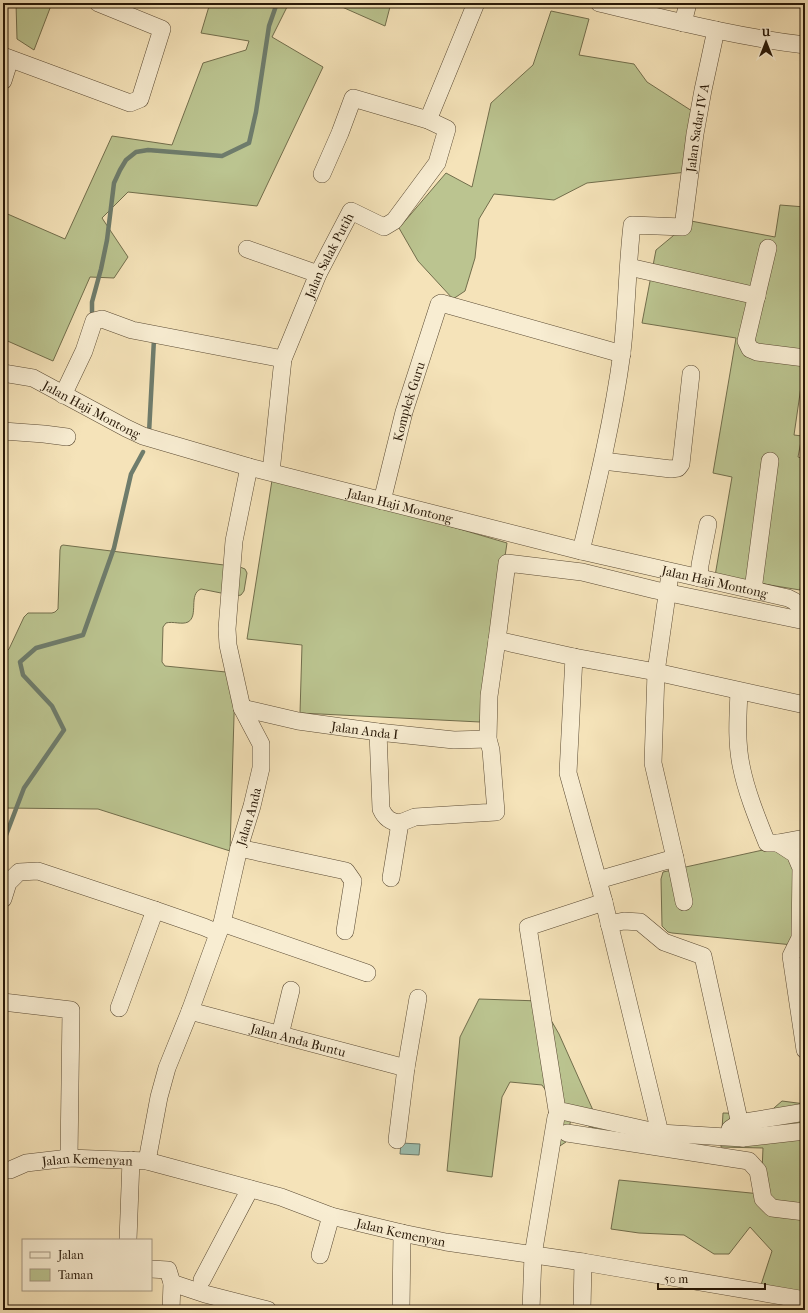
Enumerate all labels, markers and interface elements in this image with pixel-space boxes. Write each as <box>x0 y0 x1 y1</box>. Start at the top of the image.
north arrow <box>746 22 786 62</box>
text: U <box>761 26 771 39</box>
street label: Jalan Sadar IV A <box>683 82 712 174</box>
street label: Jalan Salak Putih <box>302 210 357 301</box>
street label: Komplek Guru <box>390 359 428 443</box>
street label: Jalan Haji Montong <box>39 377 144 442</box>
street label: Jalan Haji Montong <box>345 485 455 527</box>
street label: Jalan Haji Montong <box>659 562 770 601</box>
street label: Jalan Anda I <box>329 719 399 742</box>
street label: Jalan Anda <box>233 785 264 848</box>
street label: Jalan Anda Buntu <box>248 1020 348 1060</box>
street label: Jalan Kemenyan <box>40 1151 133 1169</box>
street label: Jalan Kemenyan <box>354 1215 447 1250</box>
legend <box>22 1239 152 1291</box>
text: Jalan <box>57 1248 84 1262</box>
scale bar <box>658 1265 765 1291</box>
text: Taman <box>58 1268 93 1282</box>
text: 50 m <box>664 1272 688 1286</box>

